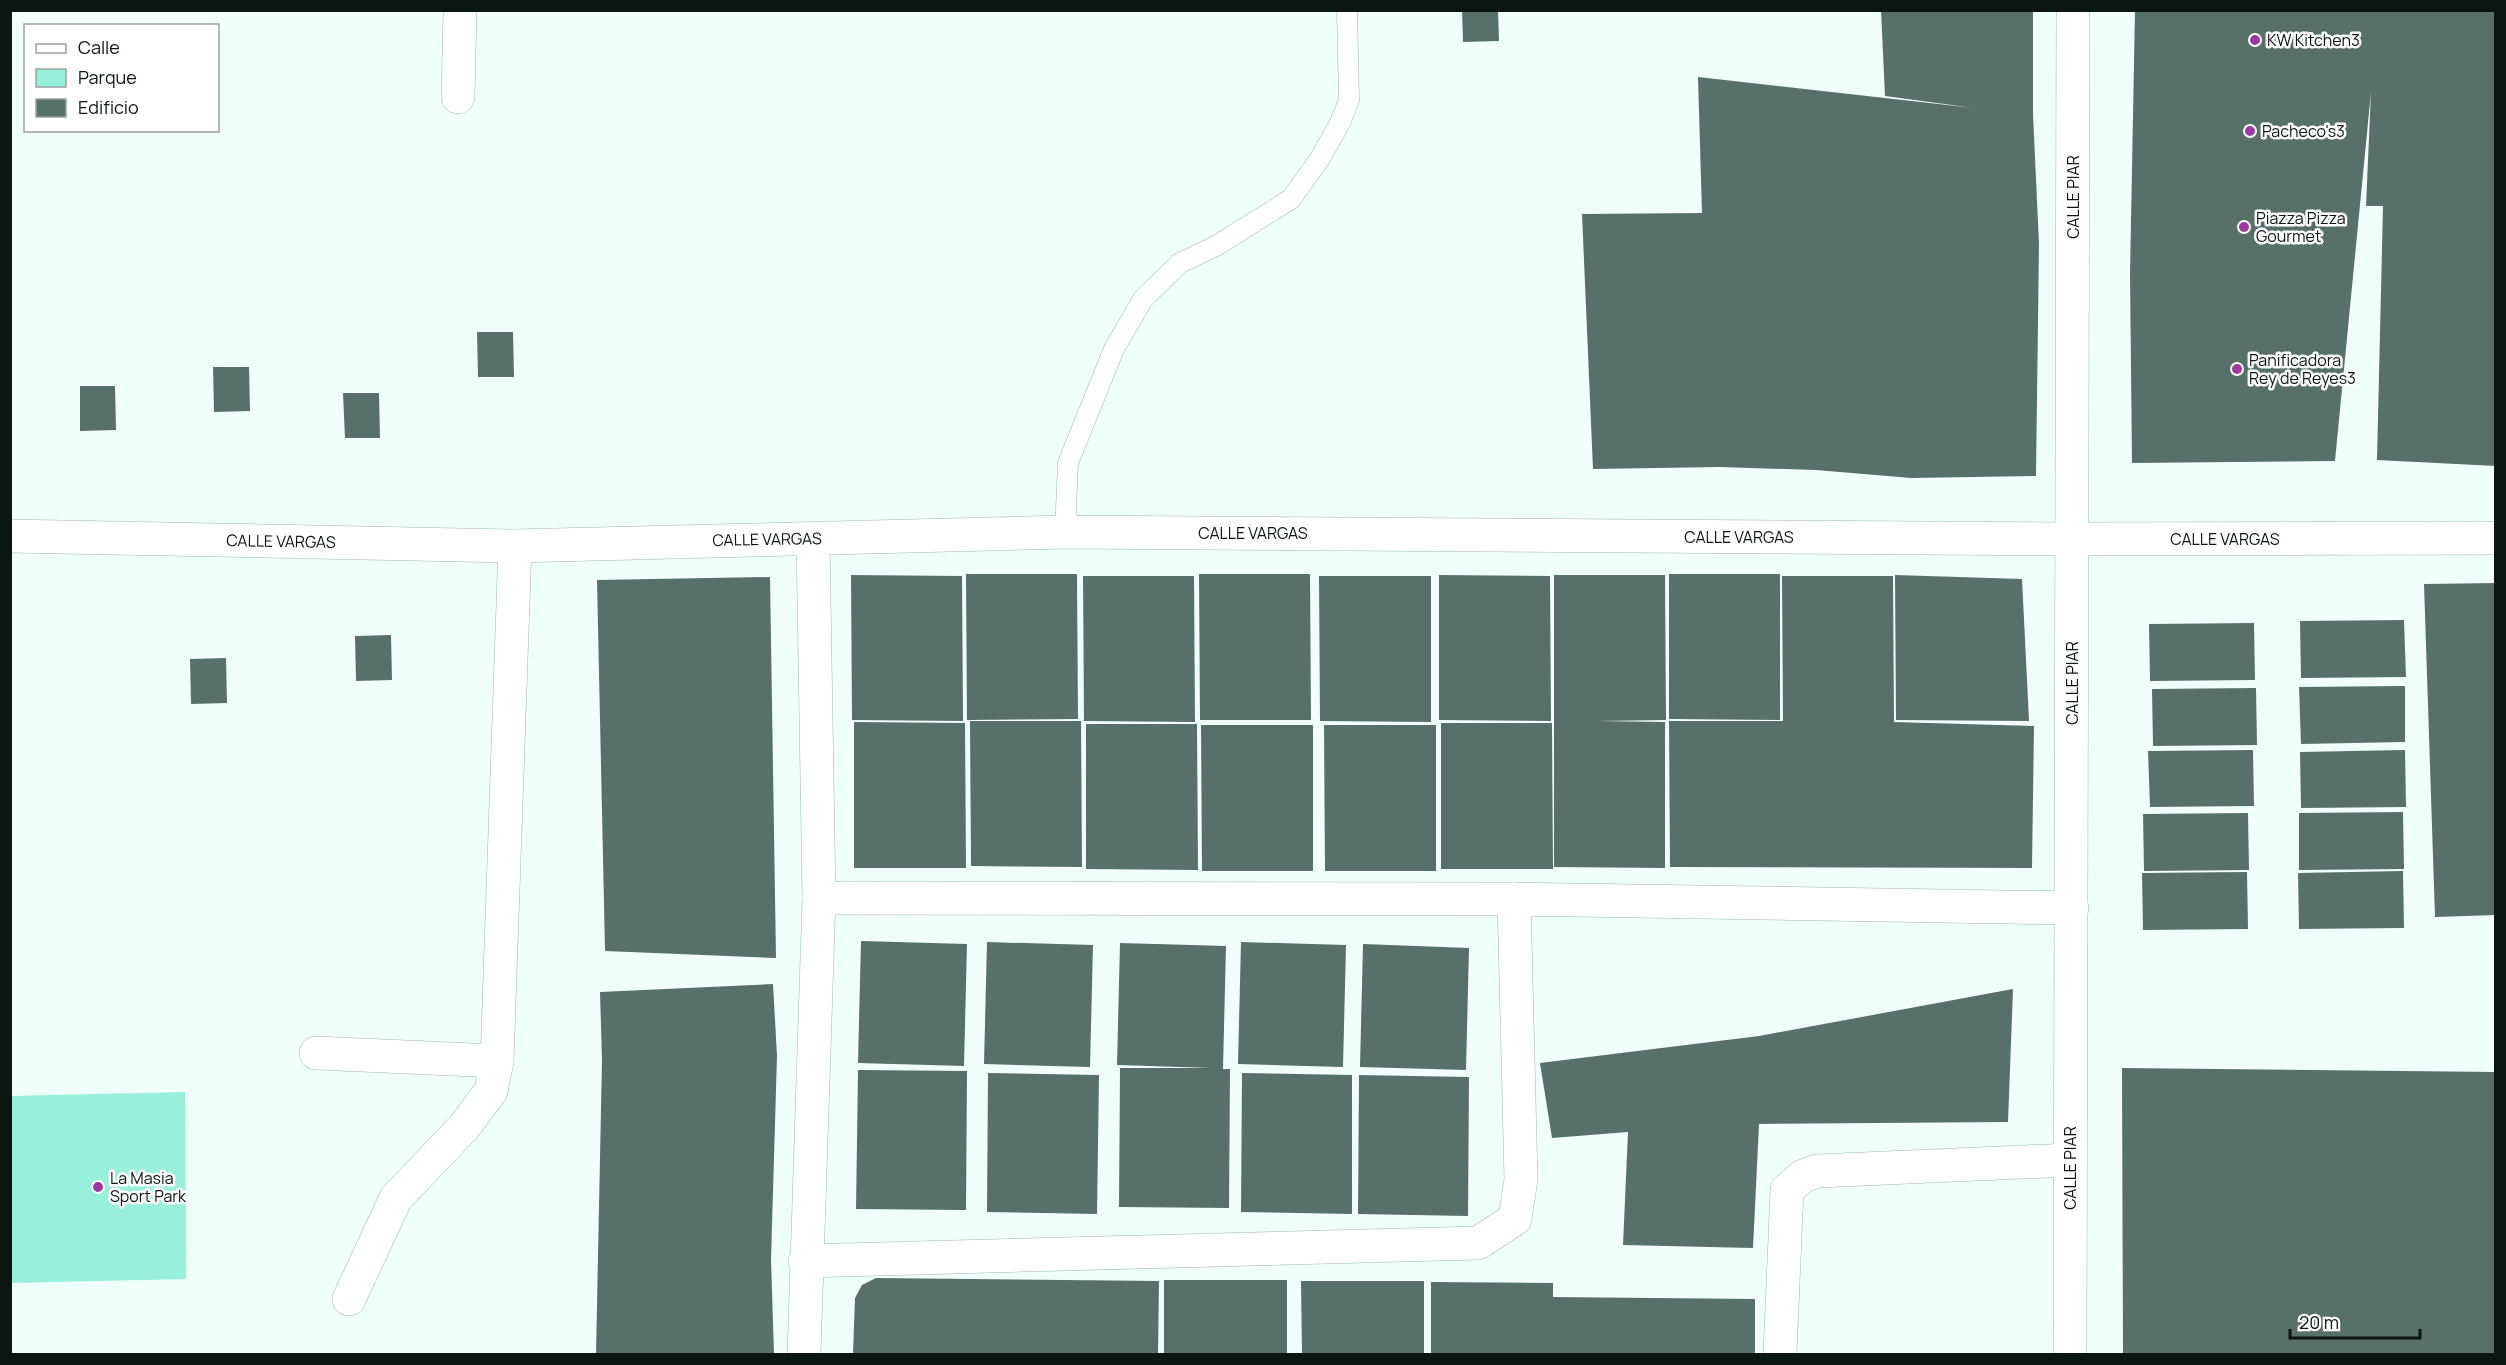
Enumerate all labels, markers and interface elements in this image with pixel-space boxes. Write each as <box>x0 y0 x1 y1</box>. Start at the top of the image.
legend <box>24 24 219 132</box>
place label: KW Kitchen3 <box>2267 29 2360 51</box>
marker: KW Kitchen3 <box>2248 33 2262 47</box>
text: Calle <box>78 35 120 59</box>
text: Parque <box>78 65 137 89</box>
text: Edificio <box>78 95 139 119</box>
place label: Pacheco's3 <box>2262 120 2345 142</box>
marker: Pacheco's3 <box>2243 124 2257 138</box>
street label: CALLE PIAR <box>2062 155 2084 239</box>
place label: Piazza Pizza Gourmet <box>2256 207 2346 247</box>
marker: Piazza Pizza Gourmet <box>2237 220 2251 234</box>
place label: Panificadora Rey de Reyes3 <box>2249 349 2356 389</box>
marker: Panificadora Rey de Reyes3 <box>2230 362 2244 376</box>
street label: CALLE VARGAS <box>1198 522 1308 544</box>
street label: CALLE VARGAS <box>1684 526 1794 548</box>
street label: CALLE VARGAS <box>712 527 822 551</box>
street label: CALLE VARGAS <box>2170 528 2280 550</box>
street label: CALLE VARGAS <box>226 529 336 553</box>
street label: CALLE PIAR <box>2061 641 2083 725</box>
street label: CALLE PIAR <box>2059 1126 2081 1210</box>
place label: La Masia Sport Park <box>110 1167 187 1207</box>
marker: La Masia Sport Park <box>91 1180 105 1194</box>
scale bar <box>2290 1302 2420 1340</box>
text: 20 m <box>2299 1310 2339 1334</box>

